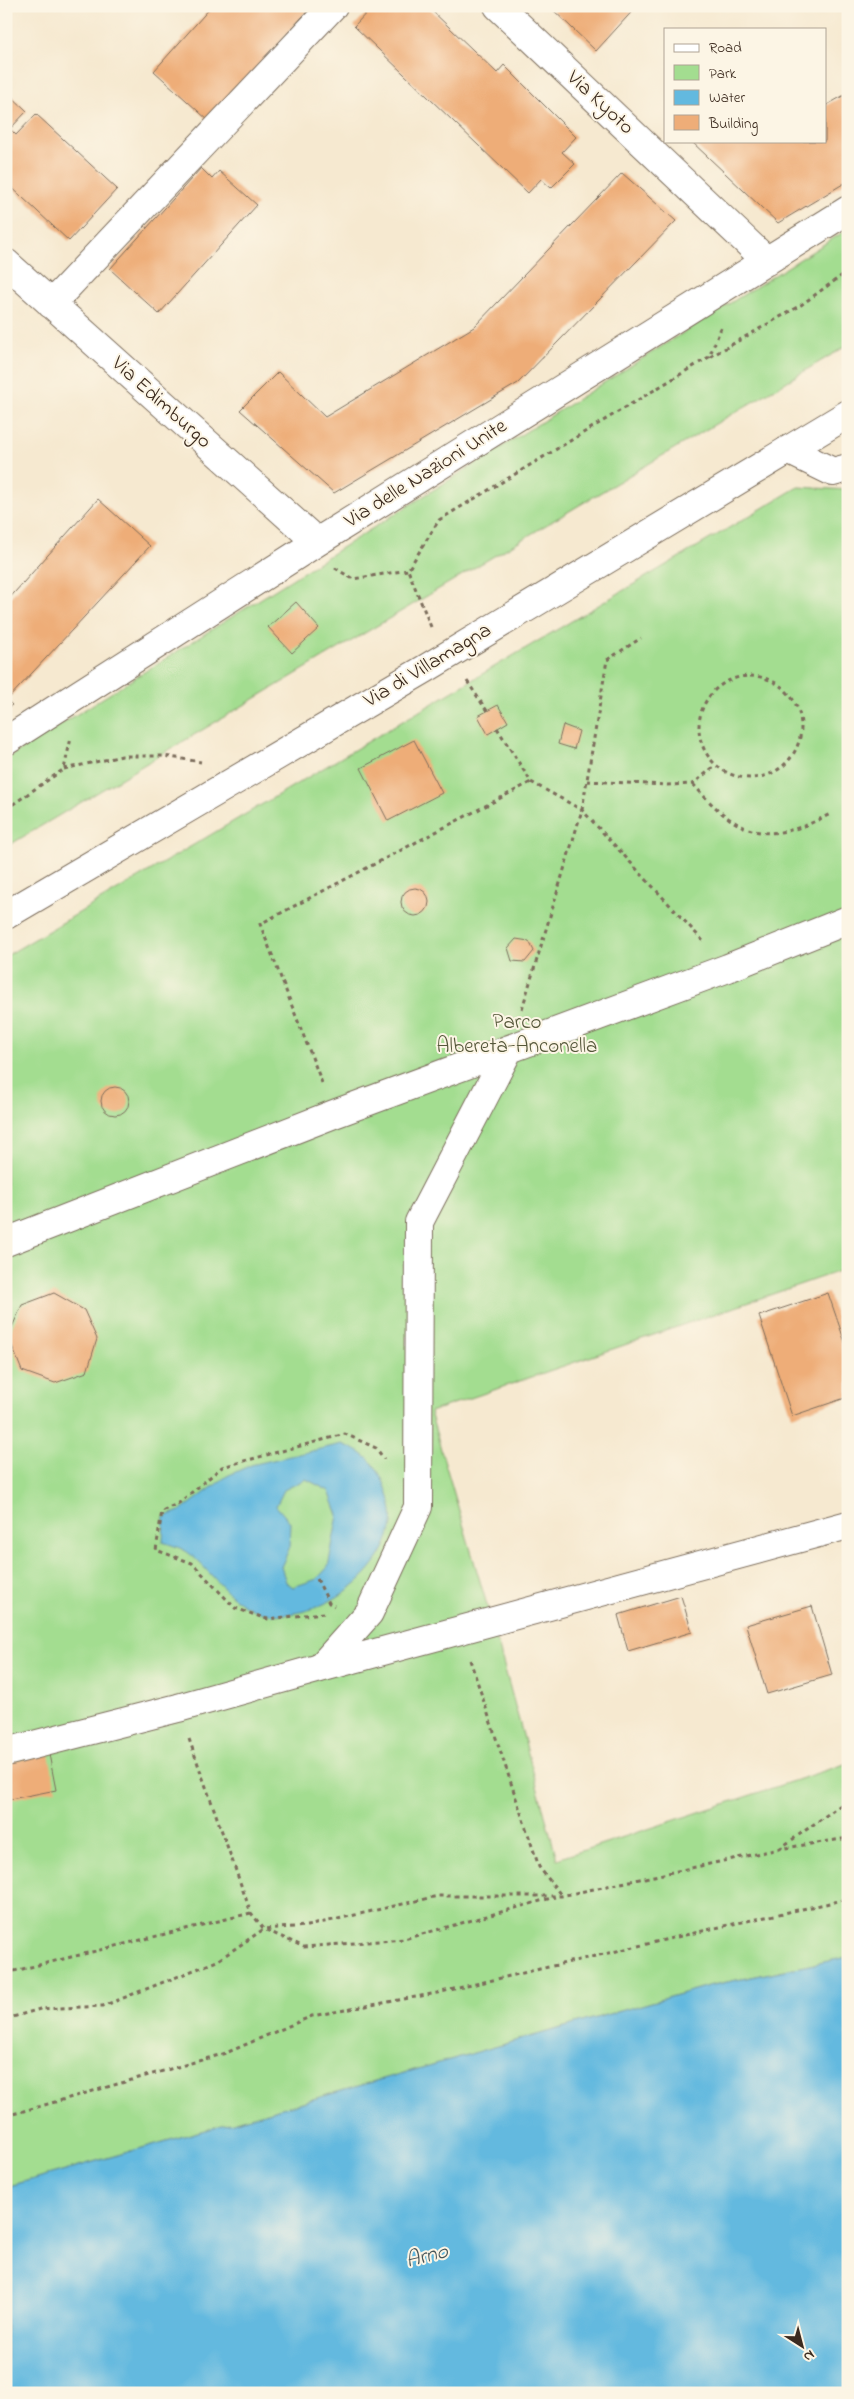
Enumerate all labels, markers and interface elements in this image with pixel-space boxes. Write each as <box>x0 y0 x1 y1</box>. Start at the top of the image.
legend <box>664 28 826 142</box>
text: Road <box>709 37 742 59</box>
street label: Via Kyoto <box>557 63 641 144</box>
text: Park <box>709 63 737 85</box>
text: Water <box>709 87 745 109</box>
text: Building <box>708 113 758 136</box>
street label: Via Edimburgo <box>102 349 218 458</box>
street label: Via delle Nazioni Unite <box>338 412 514 537</box>
street label: Via di Villamagna <box>358 616 498 718</box>
park label: Parco Albereta-Anconella <box>437 1008 597 1062</box>
water label: Arno <box>402 2236 453 2278</box>
north arrow <box>776 2322 826 2372</box>
text: N <box>799 2344 819 2367</box>

